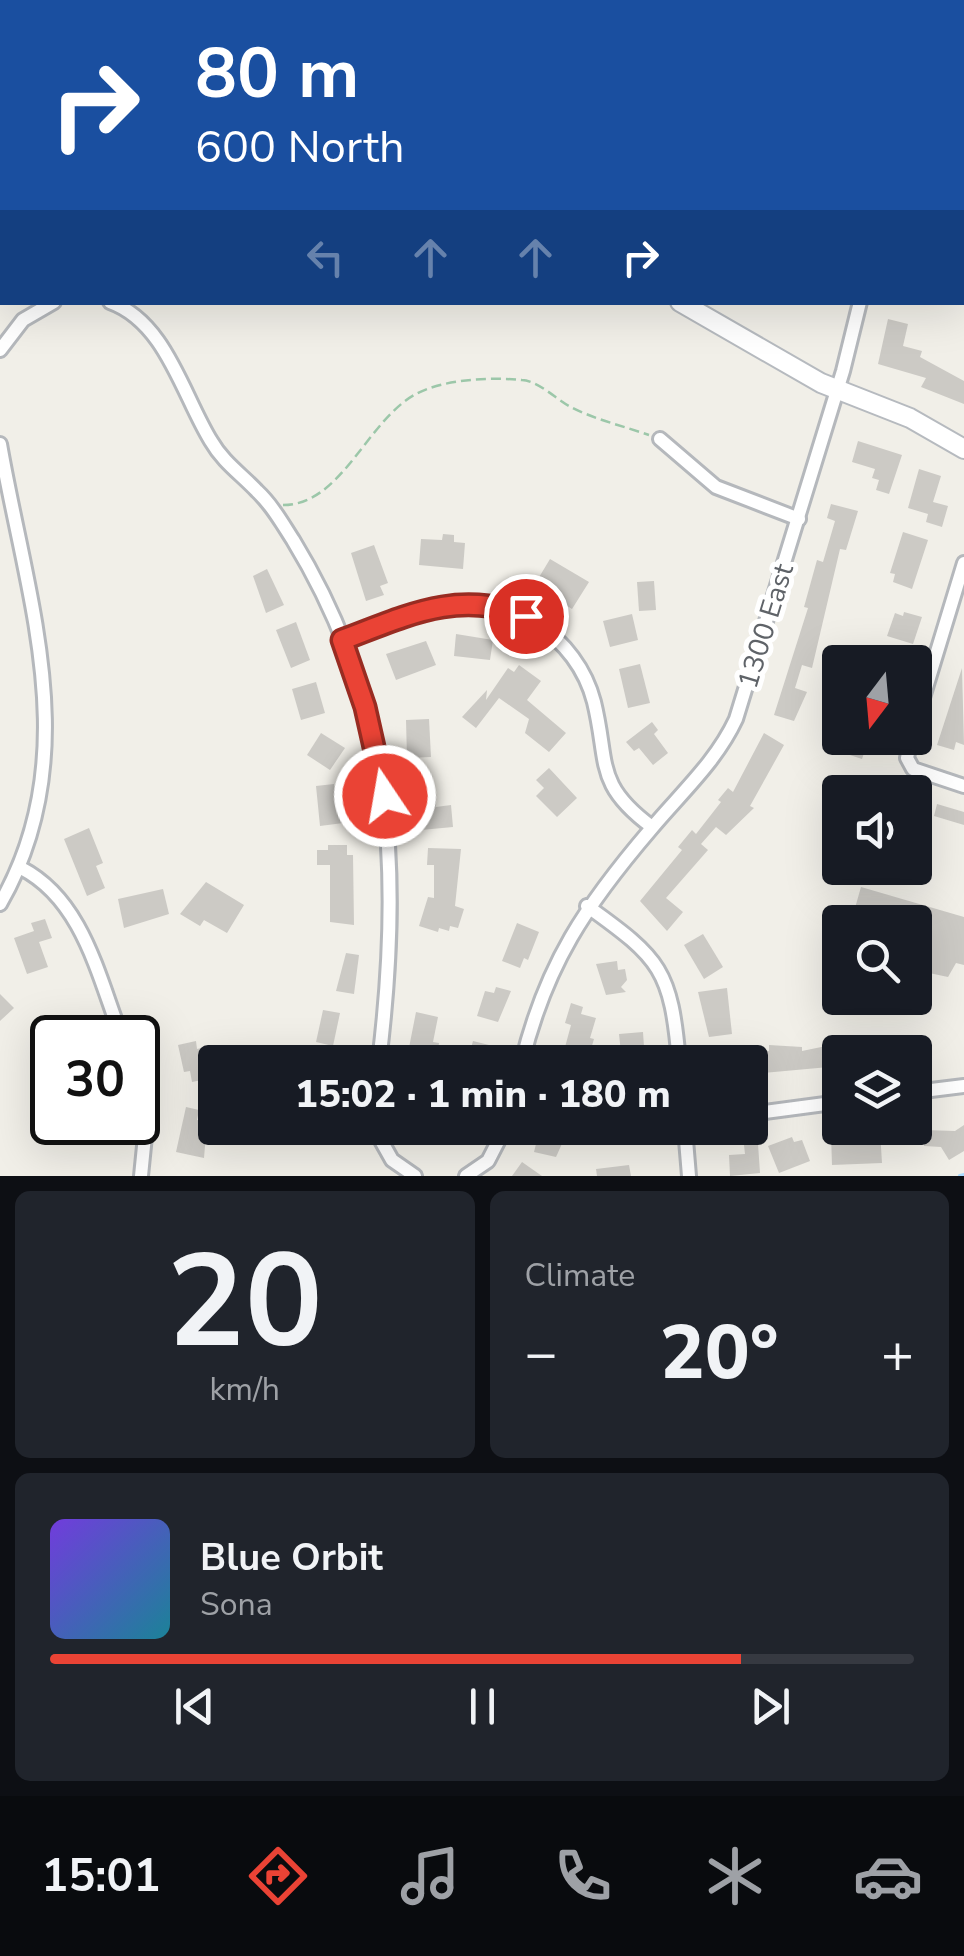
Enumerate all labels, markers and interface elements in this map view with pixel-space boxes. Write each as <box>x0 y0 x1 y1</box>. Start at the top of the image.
text: 80 m <box>195 26 359 122</box>
icon: right <box>30 40 160 170</box>
text: 600 North <box>195 117 405 178</box>
icon: left <box>298 230 353 285</box>
icon: ahead <box>403 230 458 285</box>
icon: ahead <box>508 230 563 285</box>
icon: right <box>613 230 668 285</box>
street label: 1300 East <box>729 559 803 693</box>
pin <box>484 574 569 659</box>
icon: arrive <box>499 589 554 644</box>
north arrow <box>822 645 932 755</box>
map controls <box>822 645 932 1145</box>
position arrow <box>333 744 437 848</box>
button: sound <box>822 775 932 885</box>
button: search <box>822 905 932 1015</box>
speed limit sign: 30 <box>30 1015 160 1145</box>
button: layers <box>822 1035 932 1145</box>
text: 15:02 · 1 min · 180 m <box>295 1069 671 1120</box>
text: 20 <box>167 1214 323 1391</box>
text: Climate <box>525 1254 635 1297</box>
text: 20° <box>660 1302 779 1404</box>
text: − <box>525 1316 558 1391</box>
text: + <box>881 1316 914 1391</box>
text: km/h <box>209 1368 280 1411</box>
text: Blue Orbit <box>200 1532 383 1583</box>
text: Sona <box>200 1583 273 1626</box>
icon: previous <box>167 1679 222 1734</box>
icon: pause <box>455 1679 510 1734</box>
icon: next <box>743 1679 798 1734</box>
icon: directions <box>243 1841 313 1911</box>
icon: music <box>395 1841 465 1911</box>
icon: phone <box>548 1841 618 1911</box>
icon: climate <box>700 1841 770 1911</box>
icon: car <box>853 1841 923 1911</box>
text: 15:01 <box>41 1846 160 1907</box>

